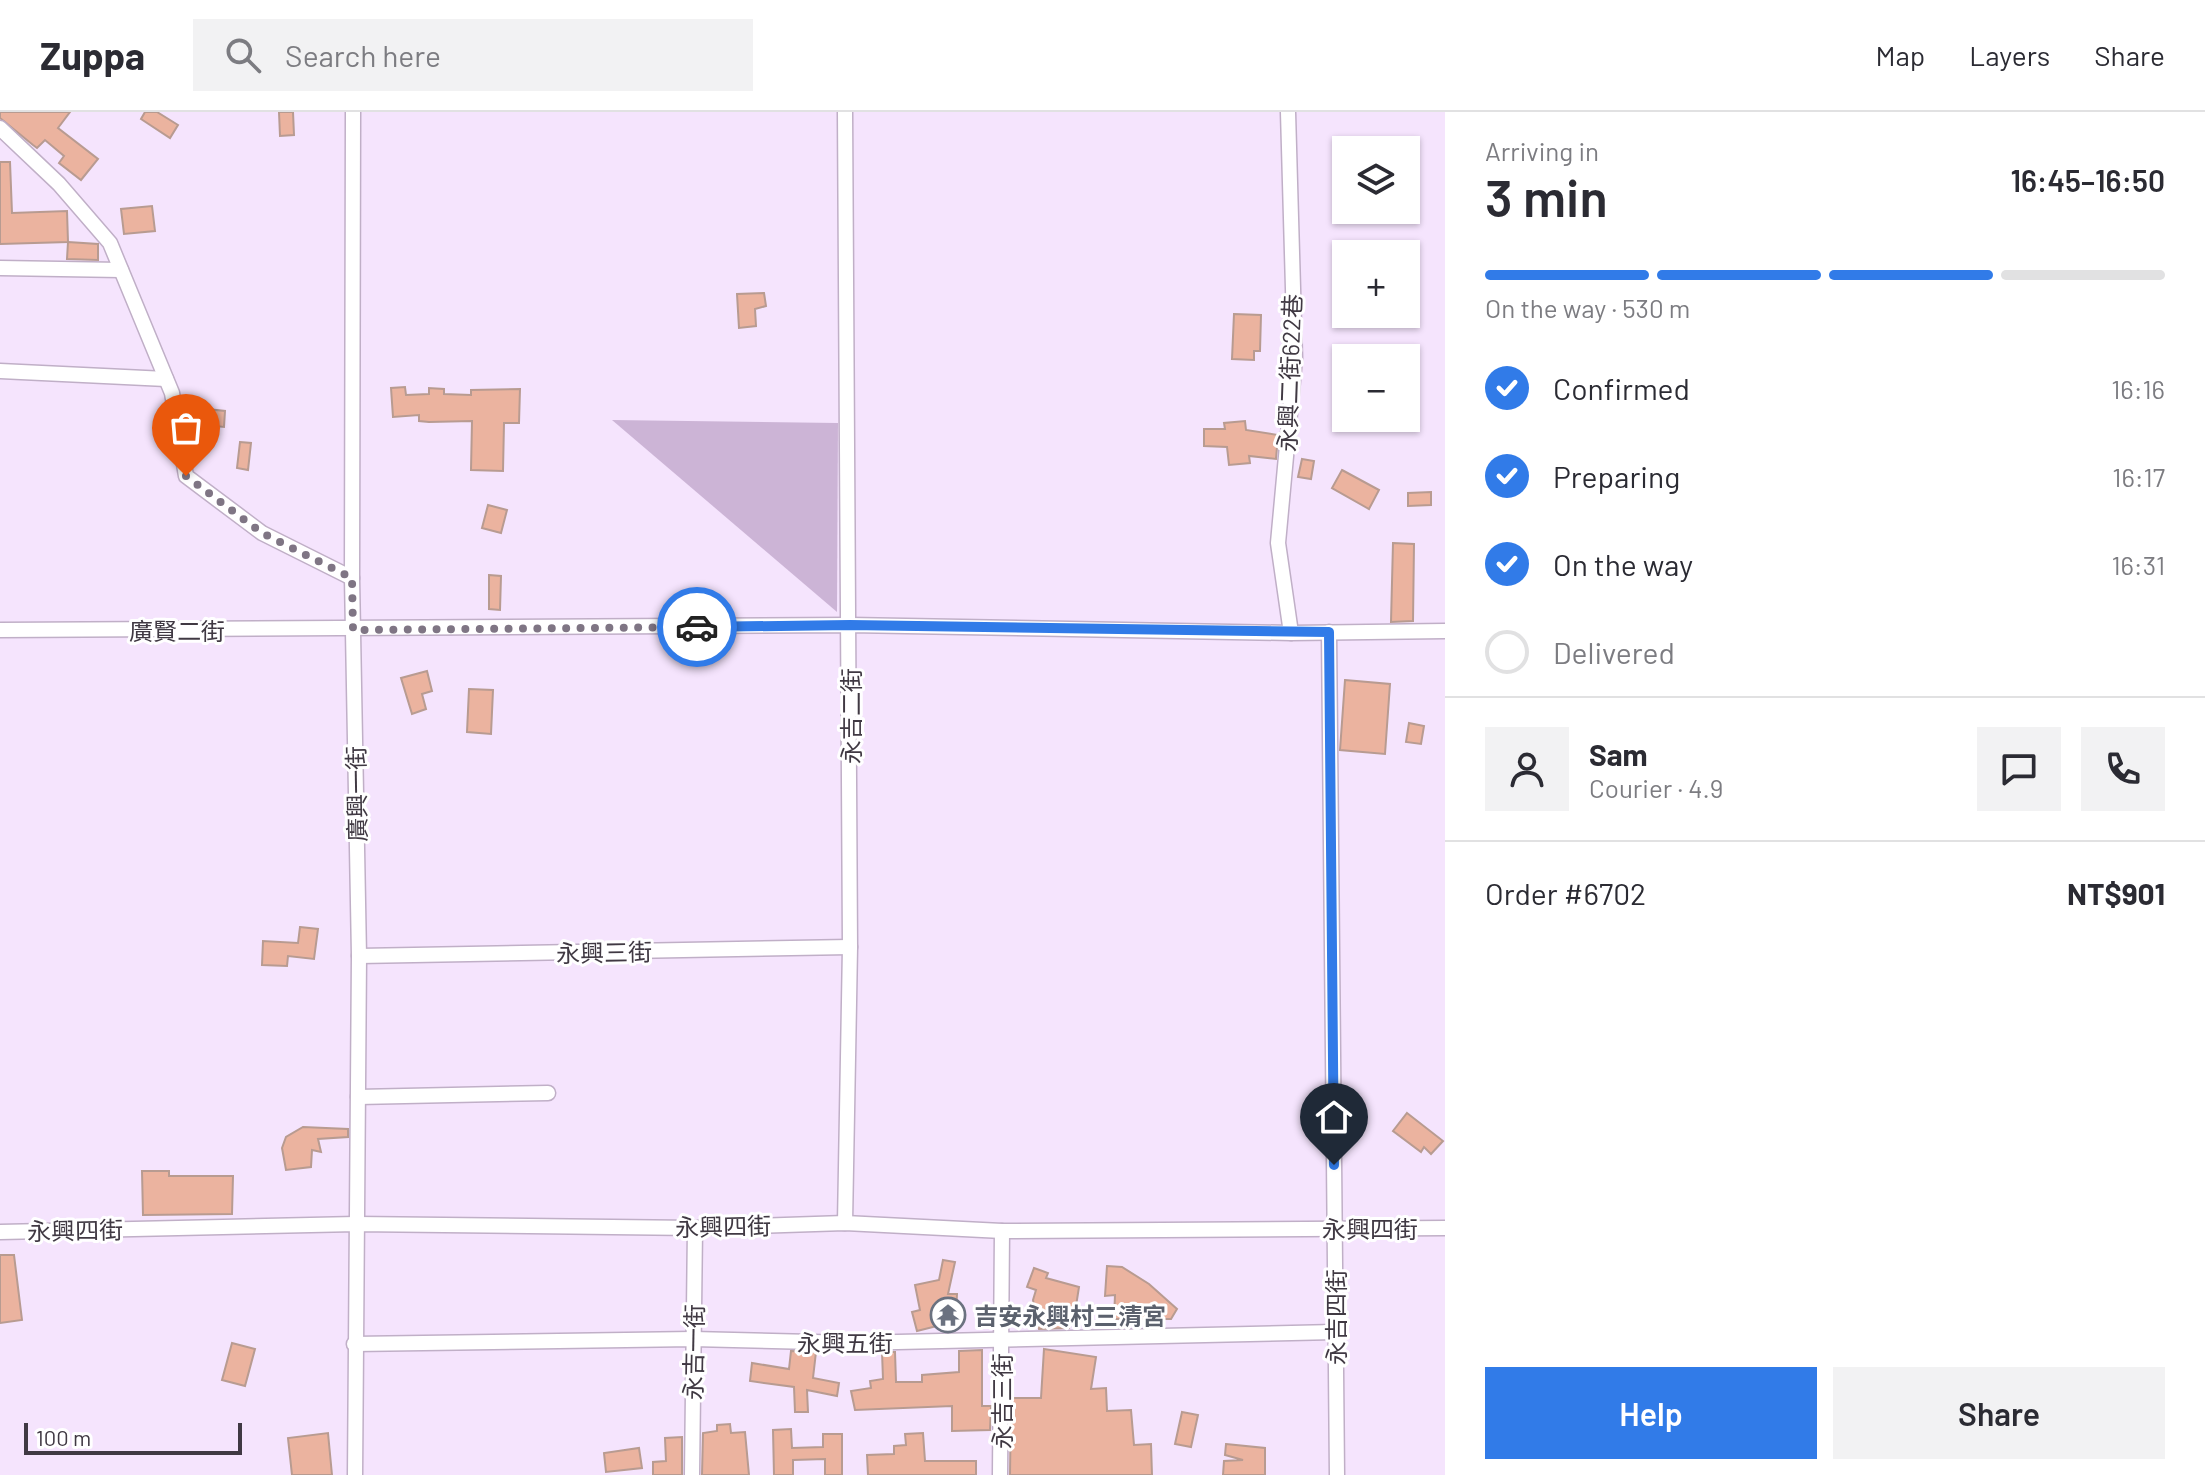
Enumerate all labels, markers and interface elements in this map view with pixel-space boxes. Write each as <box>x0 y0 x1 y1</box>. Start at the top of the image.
search box <box>193 19 753 91</box>
text: Zuppa <box>40 32 145 78</box>
icon: search <box>221 33 265 77</box>
text: Search here <box>285 37 441 73</box>
text: Map <box>1875 38 1925 72</box>
text: Layers <box>1969 38 2050 72</box>
text: Share <box>2094 38 2165 72</box>
text: Arriving in <box>1485 135 1599 166</box>
map controls <box>1332 136 1420 432</box>
button: layers <box>1332 136 1420 224</box>
text: 16:45–16:50 <box>2010 162 2165 198</box>
text: 3 min <box>1485 165 1608 227</box>
button: + <box>1332 240 1420 328</box>
text: On the way · 530 m <box>1485 292 1690 323</box>
street label: 永興二街622巷 <box>1272 293 1306 453</box>
button: − <box>1332 344 1420 432</box>
icon: check <box>1485 366 1529 410</box>
text: Confirmed <box>1553 370 1690 406</box>
text: 16:16 <box>2111 373 2165 404</box>
pin <box>152 394 220 476</box>
icon: bag <box>164 406 208 450</box>
icon: check <box>1485 454 1529 498</box>
text: Preparing <box>1553 458 1680 494</box>
text: 16:17 <box>2112 461 2165 492</box>
icon: check <box>1485 542 1529 586</box>
text: On the way <box>1553 546 1693 582</box>
text: 16:31 <box>2111 549 2165 580</box>
courier <box>657 587 737 667</box>
icon: car <box>675 605 719 649</box>
street label: 廣賢二街 <box>129 616 225 645</box>
text: Delivered <box>1553 634 1675 670</box>
street label: 永吉二街 <box>836 668 865 764</box>
button: person <box>1485 727 1569 811</box>
button: chat <box>1977 727 2061 811</box>
button: phone <box>2081 727 2165 811</box>
text: Sam <box>1589 736 1648 772</box>
street label: 廣興一街 <box>341 746 371 842</box>
text: Courier · 4.9 <box>1589 772 1723 803</box>
text: Order #6702 <box>1485 875 1646 911</box>
text: NT$901 <box>2067 875 2165 911</box>
street label: 永興三街 <box>556 937 652 967</box>
pin <box>1300 1083 1368 1165</box>
icon: home <box>1312 1095 1356 1139</box>
street label: 永興四街 <box>675 1211 771 1241</box>
street label: 永興四街 <box>1322 1214 1418 1243</box>
street label: 永興四街 <box>27 1215 123 1245</box>
street label: 永吉四街 <box>1321 1269 1350 1365</box>
temple icon: 吉安永興村三清宮 <box>929 1296 967 1334</box>
place label: 吉安永興村三清宮 <box>974 1301 1166 1330</box>
street label: 永吉一街 <box>678 1304 708 1400</box>
street label: 永興五街 <box>797 1328 893 1357</box>
street label: 永吉三街 <box>987 1353 1016 1449</box>
button: Help <box>1485 1367 1817 1459</box>
button: Share <box>1833 1367 2165 1459</box>
scale bar <box>24 1419 242 1455</box>
text: 100 m <box>36 1424 91 1450</box>

